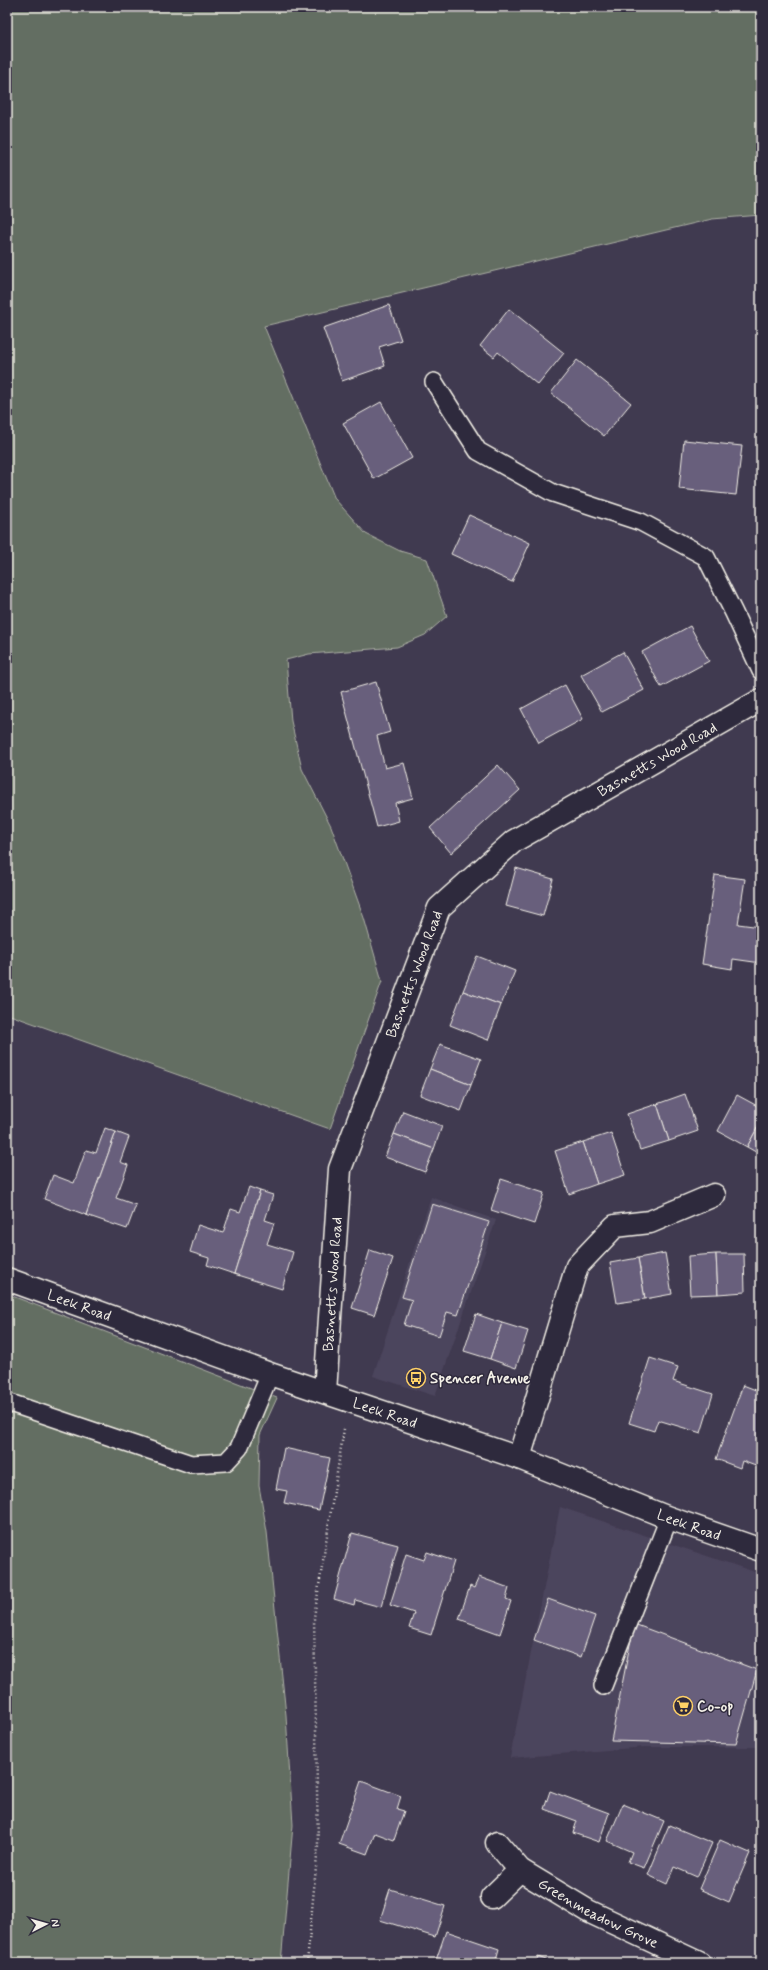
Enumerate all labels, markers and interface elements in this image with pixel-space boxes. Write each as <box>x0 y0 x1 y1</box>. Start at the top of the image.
street label: Basnetts Wood Road <box>594 718 721 802</box>
street label: Basnetts Wood Road <box>382 908 448 1041</box>
street label: Basnetts Wood Road <box>319 1216 348 1352</box>
street label: Leek Road <box>44 1285 114 1327</box>
bus stop icon: Spencer Avenue <box>405 1367 427 1389</box>
place label: Spencer Avenue <box>430 1369 530 1389</box>
street label: Leek Road <box>350 1394 420 1434</box>
street label: Leek Road <box>653 1505 723 1546</box>
supermarket icon: Co-op <box>672 1695 694 1717</box>
place label: Co-op <box>697 1697 733 1717</box>
street label: Greenmeadow Grove <box>534 1874 661 1954</box>
north arrow <box>26 1904 66 1944</box>
text: N <box>48 1919 62 1927</box>

